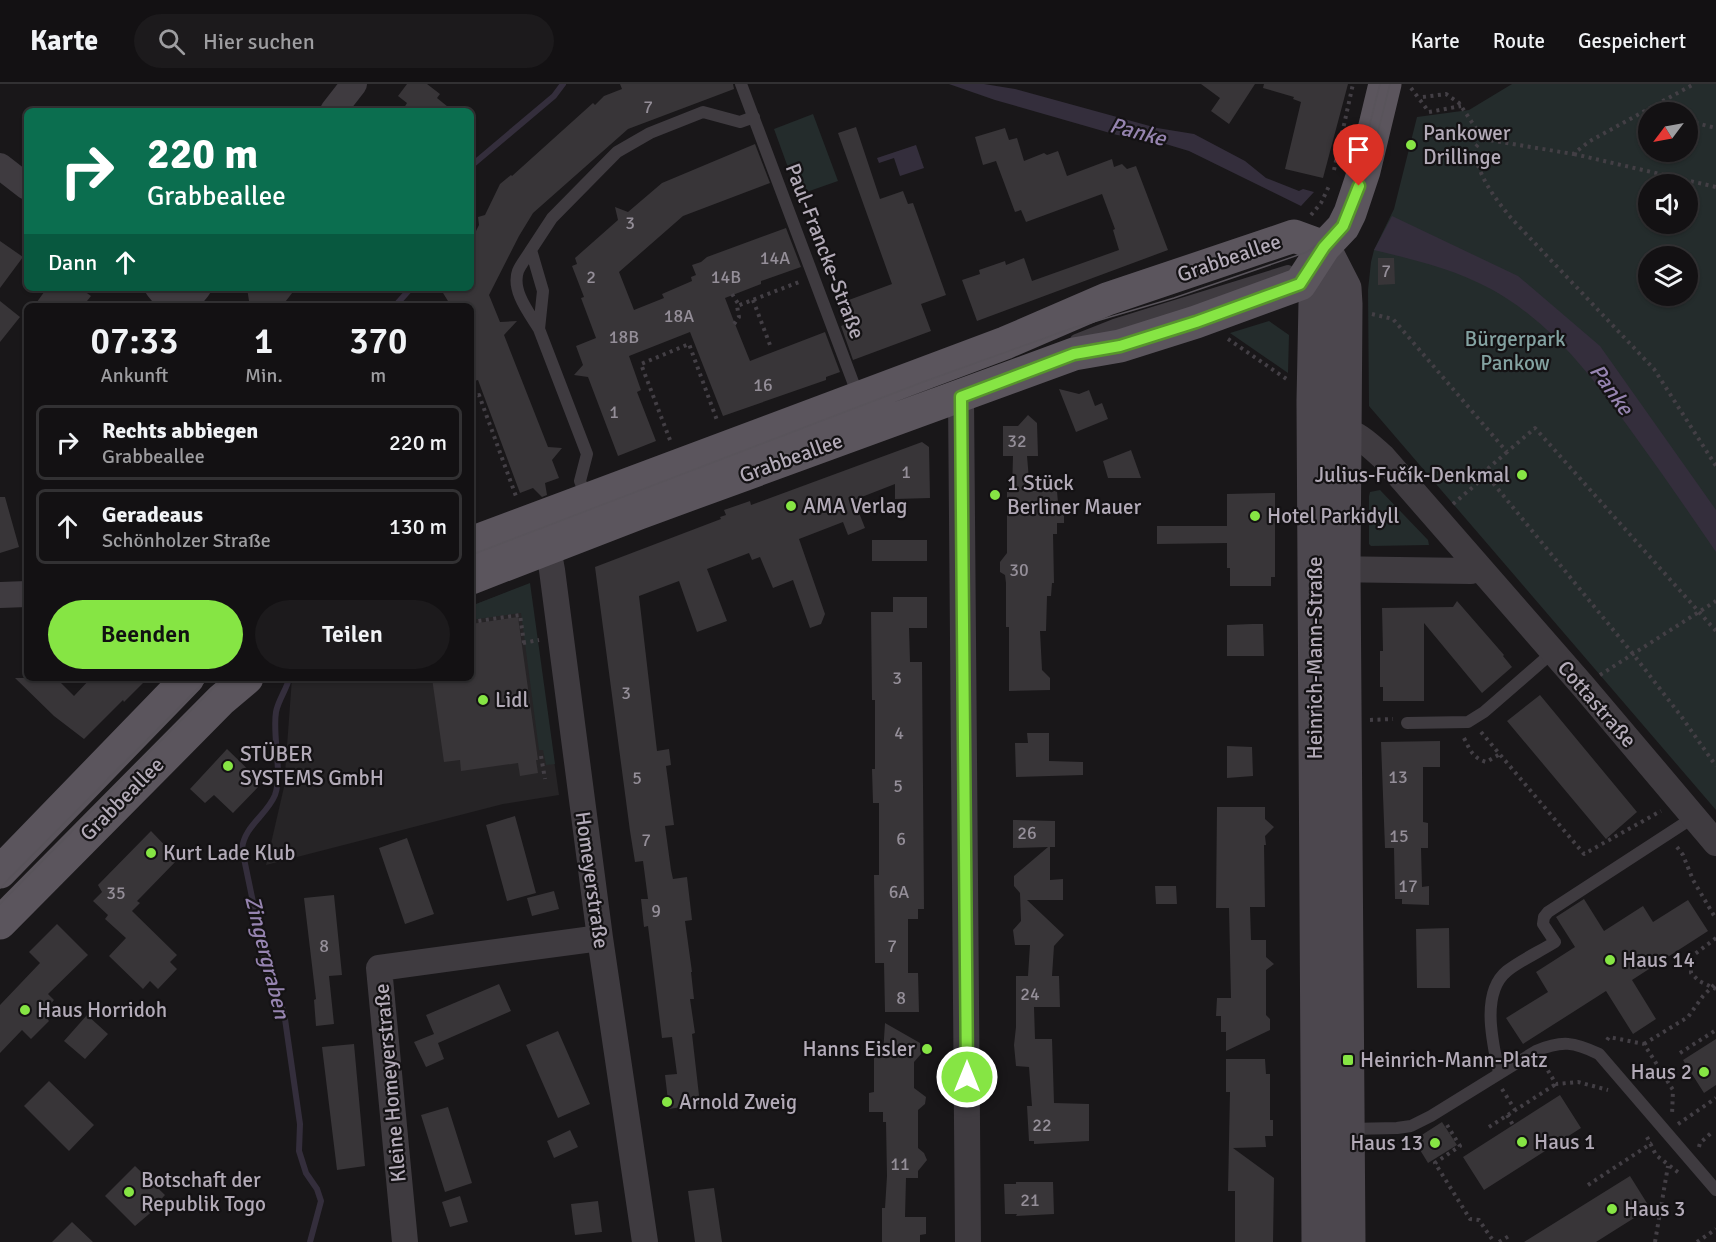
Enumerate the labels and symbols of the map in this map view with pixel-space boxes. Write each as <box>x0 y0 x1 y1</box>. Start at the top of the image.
house number: 7 <box>643 96 653 118</box>
north arrow <box>1638 102 1698 162</box>
water label: Panke <box>1107 111 1170 152</box>
place label: Pankower Drillinge <box>1423 120 1511 170</box>
pin <box>1333 124 1384 186</box>
marker: Pankower Drillinge <box>1404 138 1418 152</box>
street label: Paul-Francke-Straße <box>780 160 870 342</box>
house number: 3 <box>625 212 635 234</box>
street label: Grabbeallee <box>1174 228 1284 288</box>
house number: 14A <box>760 247 790 269</box>
house number: 7 <box>1381 260 1391 282</box>
house number: 2 <box>586 266 596 288</box>
house number: 14B <box>711 266 741 288</box>
house number: 18A <box>664 305 694 327</box>
house number: 18B <box>609 326 639 348</box>
park label: Bürgerpark Pankow <box>1464 326 1566 376</box>
water label: Panke <box>1584 358 1640 421</box>
house number: 16 <box>753 374 773 396</box>
house number: 1 <box>609 401 619 423</box>
street label: Grabbeallee <box>736 427 846 489</box>
house number: 32 <box>1007 430 1027 452</box>
house number: 1 <box>901 461 911 483</box>
place label: Julius-Fučík-Denkmal <box>1315 462 1510 488</box>
marker: Julius-Fučík-Denkmal <box>1515 468 1529 482</box>
place label: 1 Stück Berliner Mauer <box>1007 470 1142 520</box>
marker: 1 Stück Berliner Mauer <box>988 488 1002 502</box>
place label: AMA Verlag <box>803 493 907 519</box>
marker: AMA Verlag <box>784 499 798 513</box>
place label: Hotel Parkidyll <box>1267 503 1399 529</box>
marker: Hotel Parkidyll <box>1248 509 1262 523</box>
street label: Heinrich-Mann-Straße <box>1302 556 1328 760</box>
house number: 30 <box>1009 559 1029 581</box>
street label: Cottastraße <box>1552 655 1642 753</box>
house number: 3 <box>892 667 902 689</box>
house number: 3 <box>621 682 631 704</box>
place label: Lidl <box>495 687 529 713</box>
marker: Lidl <box>476 693 490 707</box>
house number: 4 <box>894 722 904 744</box>
place label: STÜBER SYSTEMS GmbH <box>240 741 384 791</box>
street label: Grabbeallee <box>75 752 169 846</box>
marker: STÜBER SYSTEMS GmbH <box>221 759 235 773</box>
house number: 13 <box>1388 766 1408 788</box>
house number: 5 <box>632 767 642 789</box>
house number: 5 <box>893 775 903 797</box>
street label: Homeyerstraße <box>570 810 614 950</box>
house number: 26 <box>1017 822 1037 844</box>
house number: 15 <box>1389 825 1409 847</box>
house number: 6 <box>896 828 906 850</box>
house number: 7 <box>641 829 651 851</box>
place label: Kurt Lade Klub <box>163 840 295 866</box>
marker: Kurt Lade Klub <box>144 846 158 860</box>
house number: 17 <box>1398 875 1418 897</box>
house number: 6A <box>889 881 909 903</box>
house number: 35 <box>106 882 126 904</box>
water label: Zingergraben <box>239 893 296 1023</box>
house number: 9 <box>651 900 661 922</box>
house number: 8 <box>319 935 329 957</box>
house number: 7 <box>887 935 897 957</box>
place label: Haus 14 <box>1622 947 1695 973</box>
marker: Haus 14 <box>1603 953 1617 967</box>
street label: Kleine Homeyerstraße <box>368 982 412 1184</box>
house number: 24 <box>1020 983 1040 1005</box>
house number: 8 <box>896 987 906 1009</box>
place label: Haus Horridoh <box>37 997 167 1023</box>
marker: Haus Horridoh <box>18 1003 32 1017</box>
place label: Hanns Eisler <box>803 1036 915 1062</box>
marker: Hanns Eisler <box>920 1042 934 1056</box>
position arrow <box>935 1045 999 1109</box>
place label: Heinrich-Mann-Platz <box>1360 1047 1548 1073</box>
marker: Heinrich-Mann-Platz <box>1341 1053 1355 1067</box>
place label: Haus 2 <box>1631 1059 1692 1085</box>
marker: Haus 2 <box>1697 1065 1711 1079</box>
place label: Arnold Zweig <box>679 1089 797 1115</box>
marker: Arnold Zweig <box>660 1095 674 1109</box>
house number: 22 <box>1032 1114 1052 1136</box>
place label: Haus 1 <box>1534 1129 1595 1155</box>
place label: Haus 13 <box>1350 1130 1423 1156</box>
marker: Haus 1 <box>1515 1135 1529 1149</box>
marker: Haus 13 <box>1428 1136 1442 1150</box>
house number: 11 <box>890 1153 910 1175</box>
place label: Botschaft der Republik Togo <box>141 1167 266 1217</box>
marker: Botschaft der Republik Togo <box>122 1185 136 1199</box>
house number: 21 <box>1020 1189 1040 1211</box>
place label: Haus 3 <box>1624 1196 1685 1222</box>
marker: Haus 3 <box>1605 1202 1619 1216</box>

